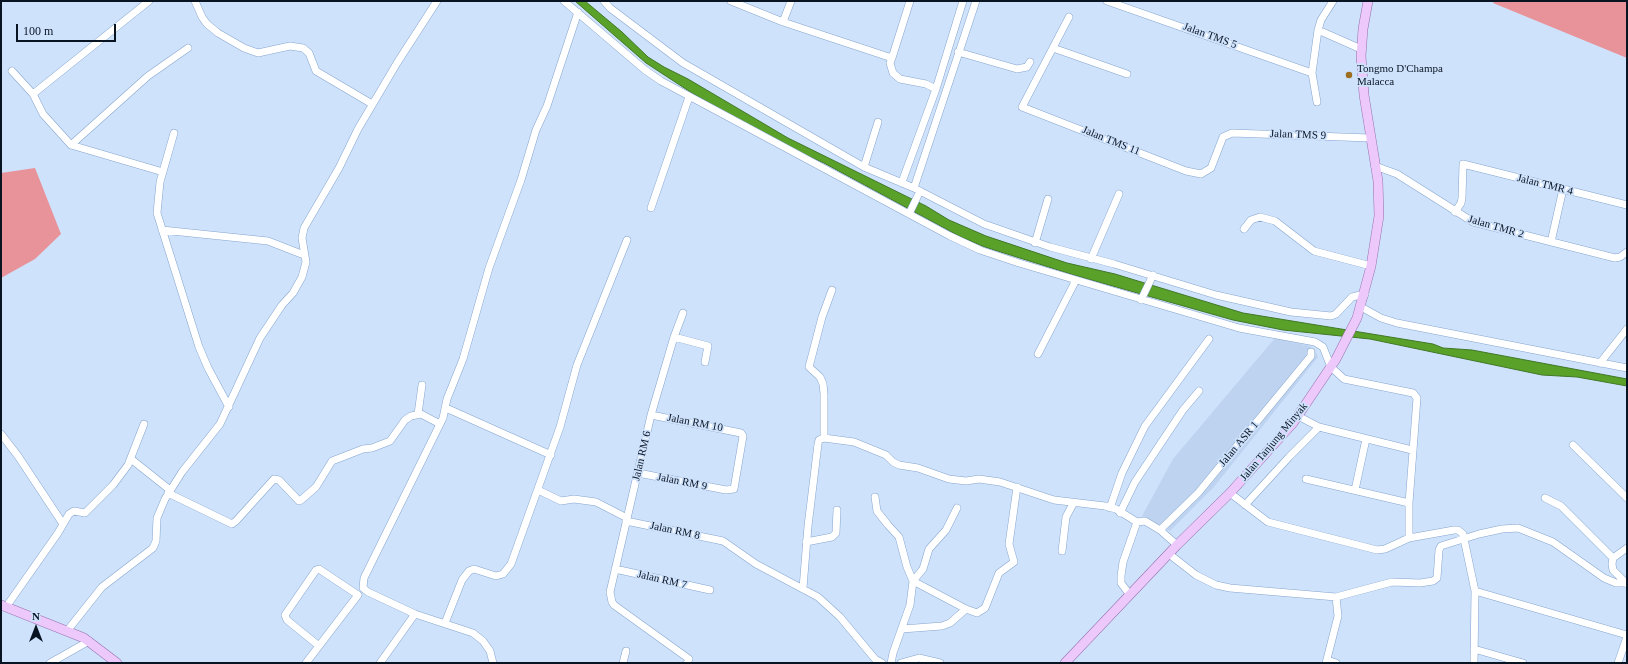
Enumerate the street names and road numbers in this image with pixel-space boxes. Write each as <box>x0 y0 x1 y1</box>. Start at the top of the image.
street label: Jalan TMS 5 <box>1181 20 1239 52</box>
street label: Jalan TMS 11 <box>1080 123 1142 159</box>
street label: Jalan TMS 9 <box>1270 127 1326 143</box>
street label: Jalan TMR 4 <box>1516 172 1574 198</box>
street label: Jalan TMR 2 <box>1467 213 1525 241</box>
street label: Jalan Tanjung Minyak <box>1237 400 1311 484</box>
street label: Jalan RM 10 <box>666 411 724 435</box>
street label: Jalan ASR 1 <box>1216 419 1262 469</box>
street label: Jalan RM 6 <box>630 430 654 482</box>
street label: Jalan RM 9 <box>656 471 708 493</box>
street label: Jalan RM 8 <box>649 519 701 543</box>
street label: Jalan RM 7 <box>636 568 688 592</box>

